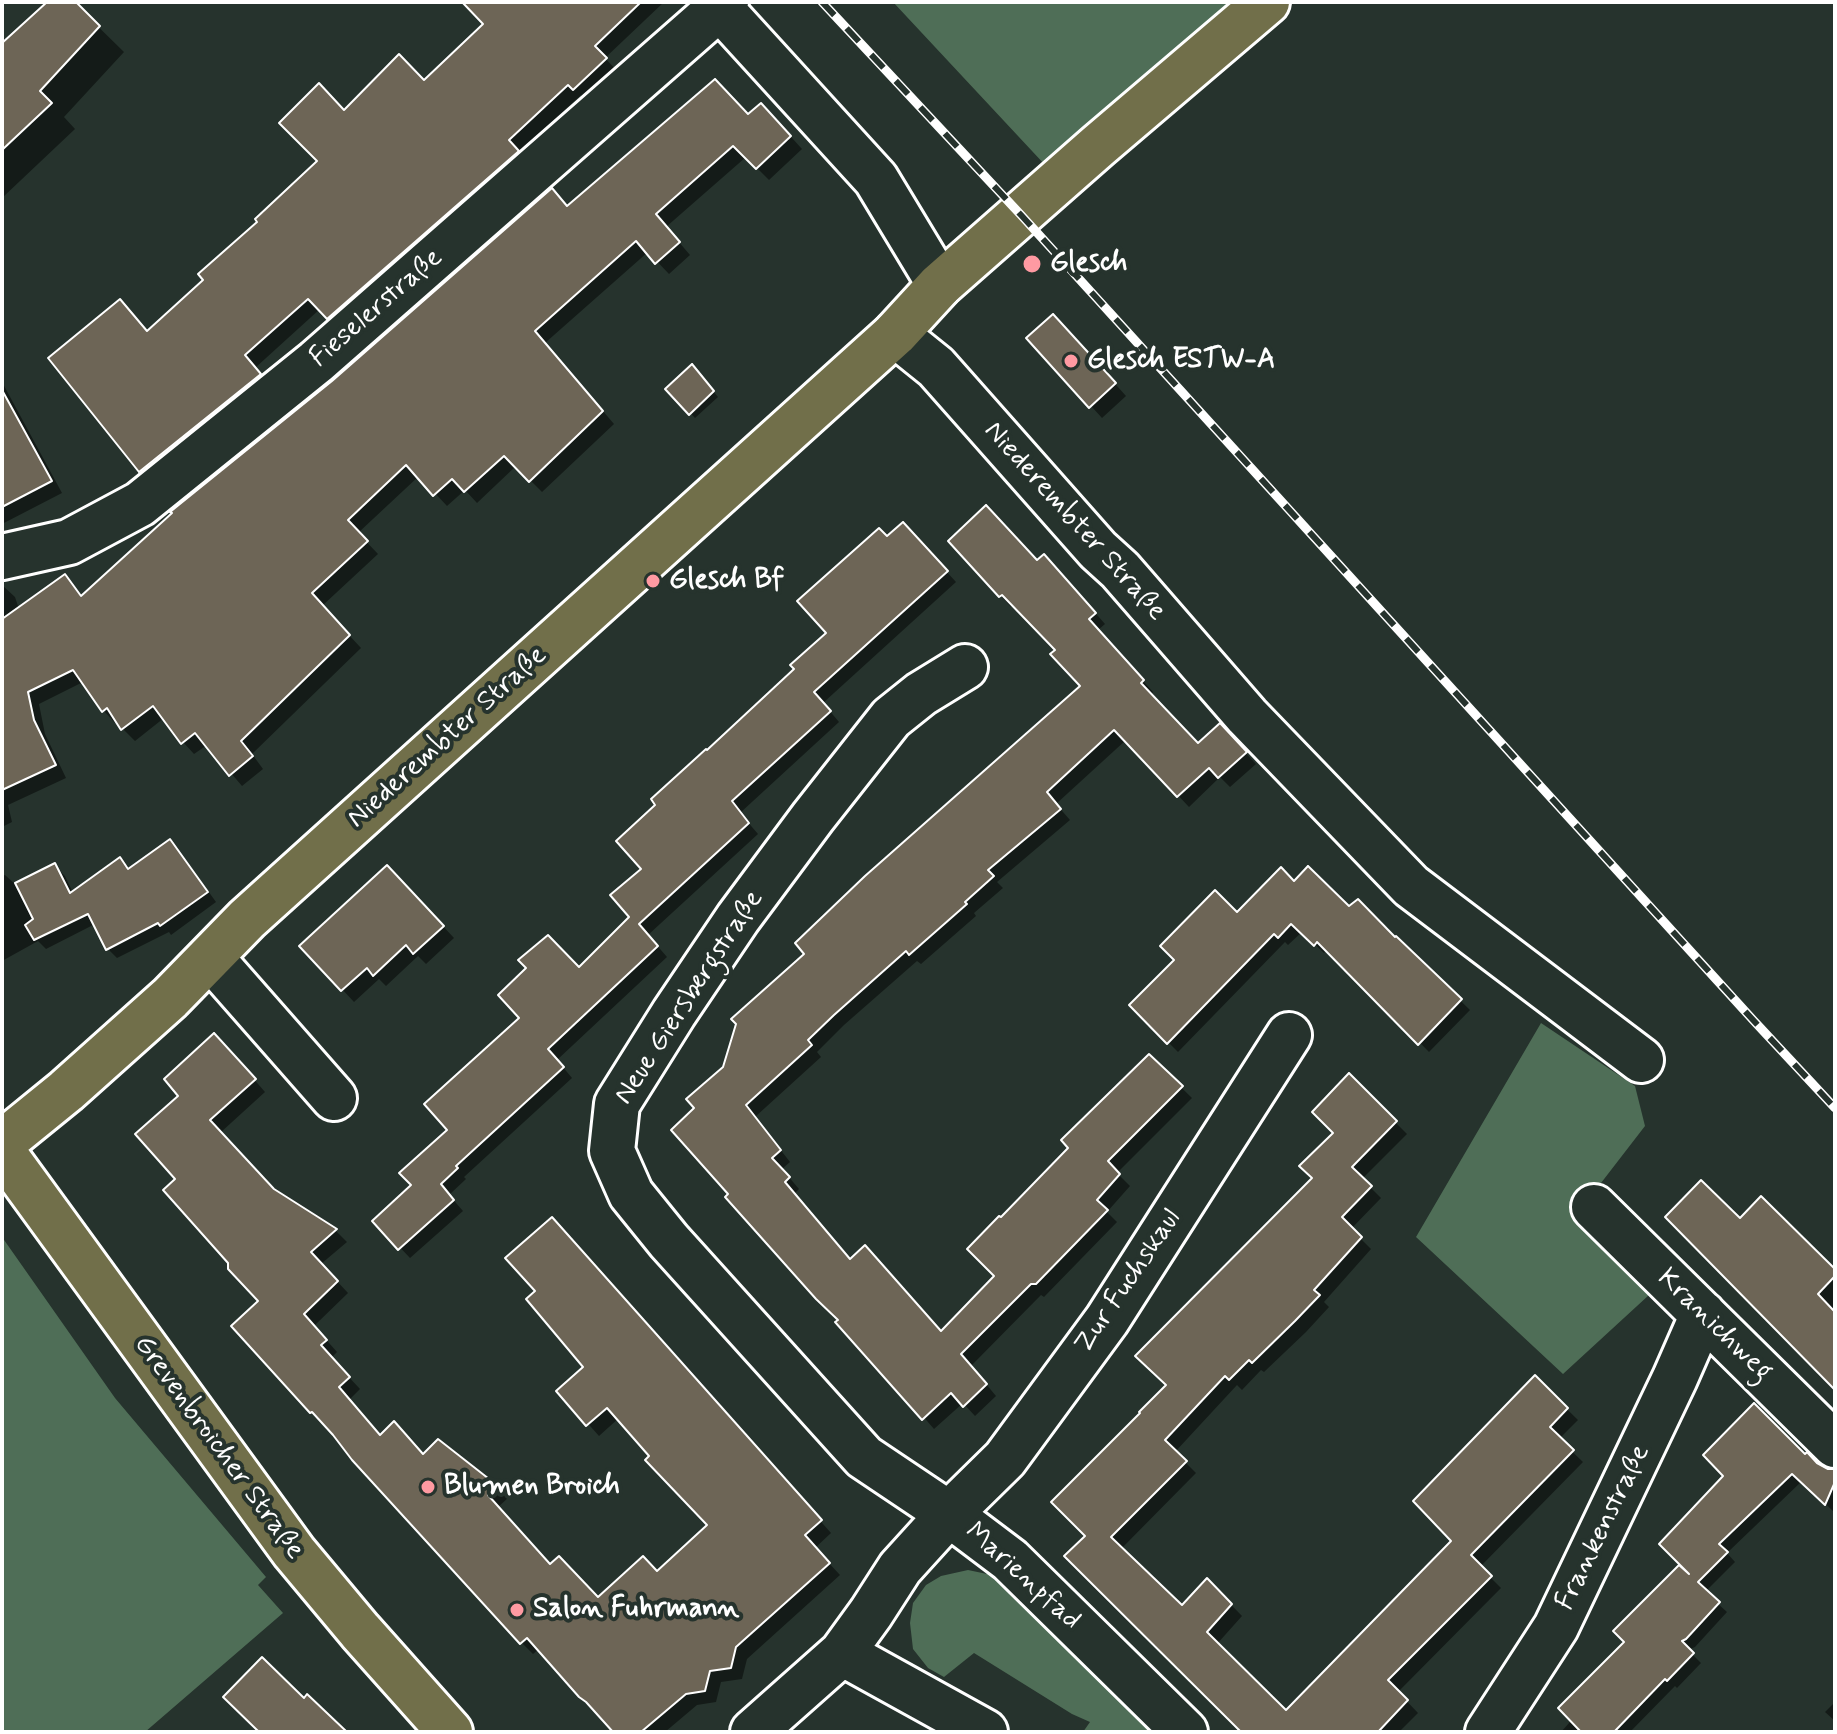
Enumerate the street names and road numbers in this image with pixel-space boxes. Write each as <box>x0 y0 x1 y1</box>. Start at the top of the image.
street label: Fieselerstraße <box>304 242 450 376</box>
street label: Niederembter Straße <box>976 415 1172 629</box>
street label: Niederembter Straße <box>341 640 555 836</box>
street label: Neue Giersbergstraße <box>608 884 772 1112</box>
street label: Zur Fuchskaul <box>1069 1204 1189 1360</box>
street label: Kranichweg <box>1649 1263 1779 1389</box>
street label: Grevenbroicher Straße <box>125 1329 311 1567</box>
street label: Frankenstraße <box>1549 1440 1659 1616</box>
street label: Marienpfad <box>957 1516 1087 1638</box>

